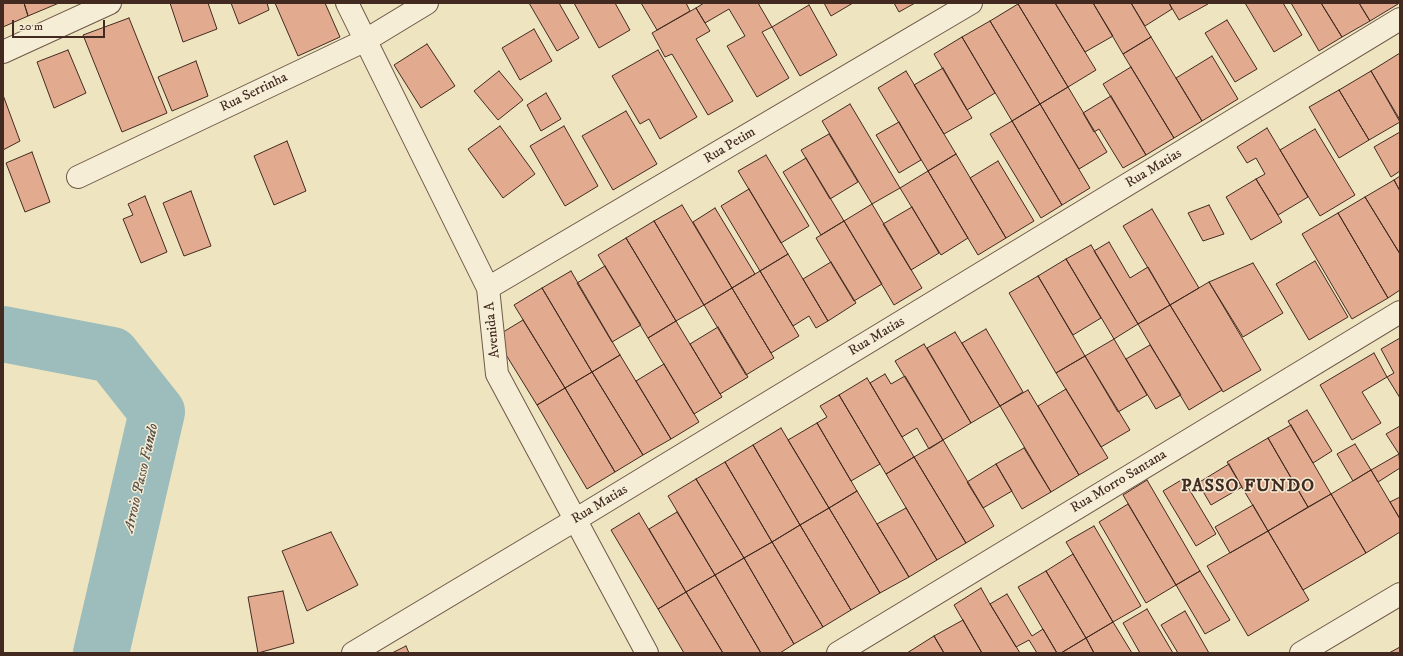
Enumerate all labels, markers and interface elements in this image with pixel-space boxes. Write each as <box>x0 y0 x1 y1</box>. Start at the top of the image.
scale bar <box>14 12 107 38</box>
text: 20 m <box>19 19 43 34</box>
street label: Rua Serrinha <box>218 69 290 117</box>
street label: Rua Petim <box>701 124 759 168</box>
street label: Rua Matias <box>1123 146 1185 192</box>
street label: Avenida A <box>482 301 504 359</box>
street label: Rua Matias <box>846 314 908 360</box>
water label: Arroio Passo Fundo <box>121 422 163 534</box>
street label: Rua Morro Santana <box>1068 447 1170 517</box>
district label: PASSO FUNDO <box>1181 476 1315 498</box>
street label: Rua Matias <box>569 482 631 528</box>

